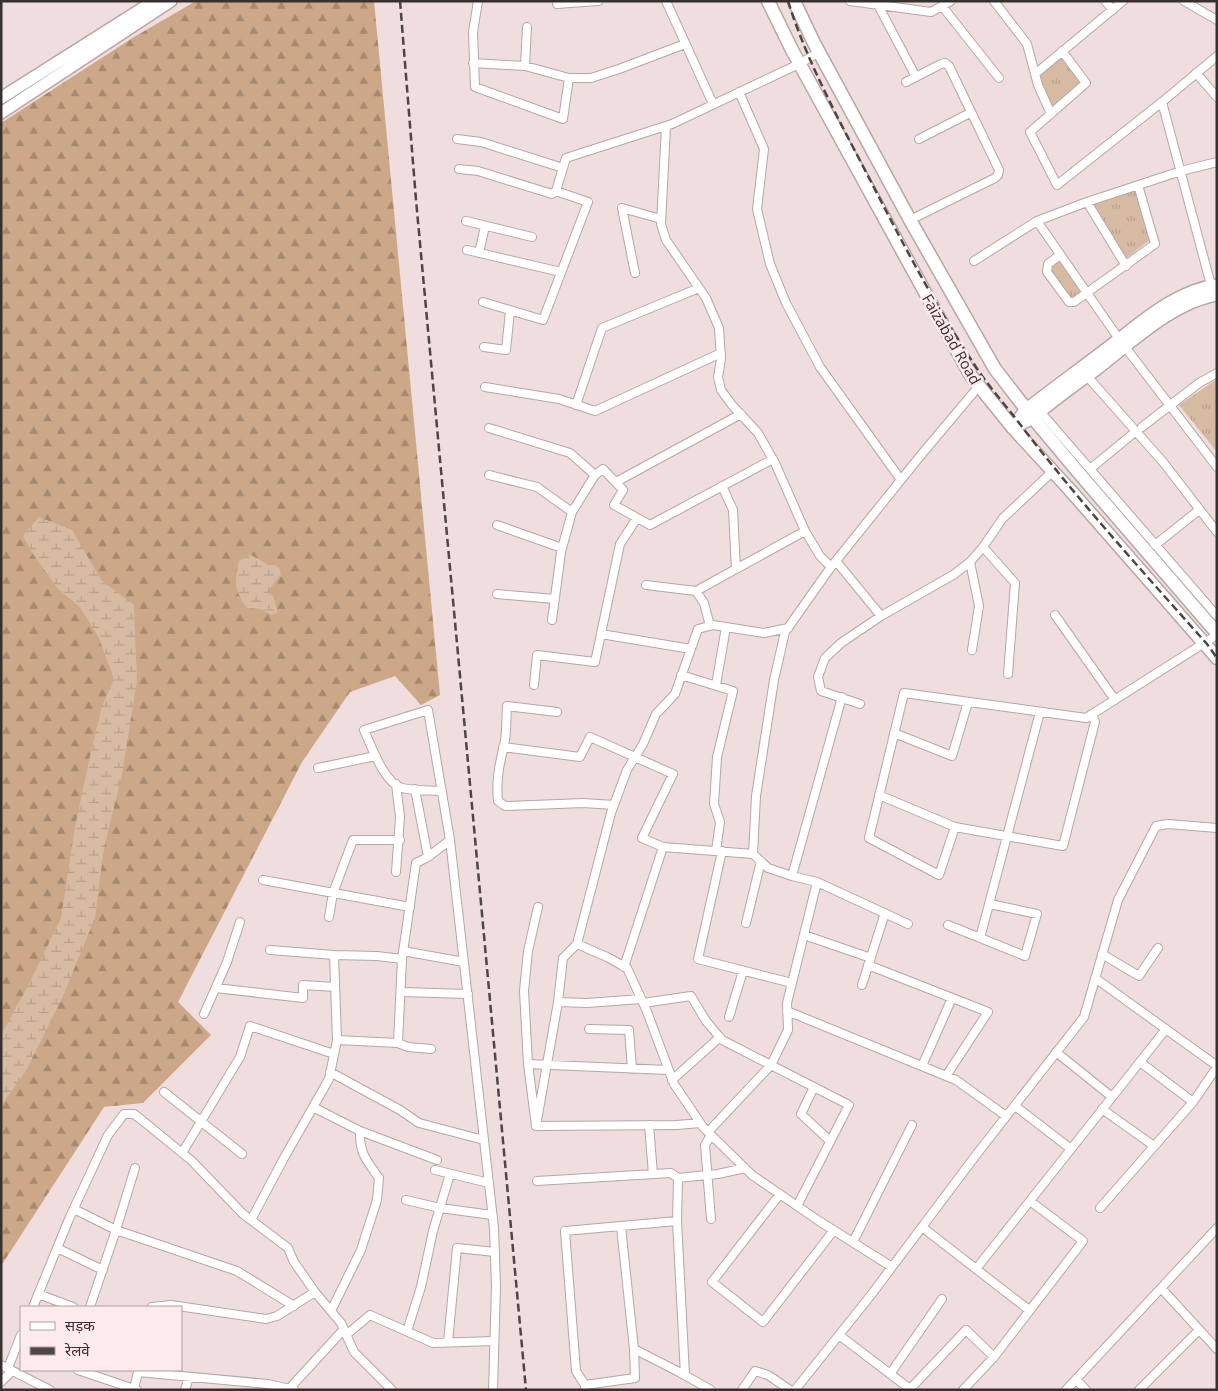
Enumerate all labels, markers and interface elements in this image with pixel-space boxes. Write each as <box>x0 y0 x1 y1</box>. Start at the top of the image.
street label: Faizabad Road <box>918 290 986 388</box>
legend <box>20 1306 182 1371</box>
text: सड़क <box>65 1315 95 1335</box>
text: रेलवे <box>64 1340 90 1360</box>

